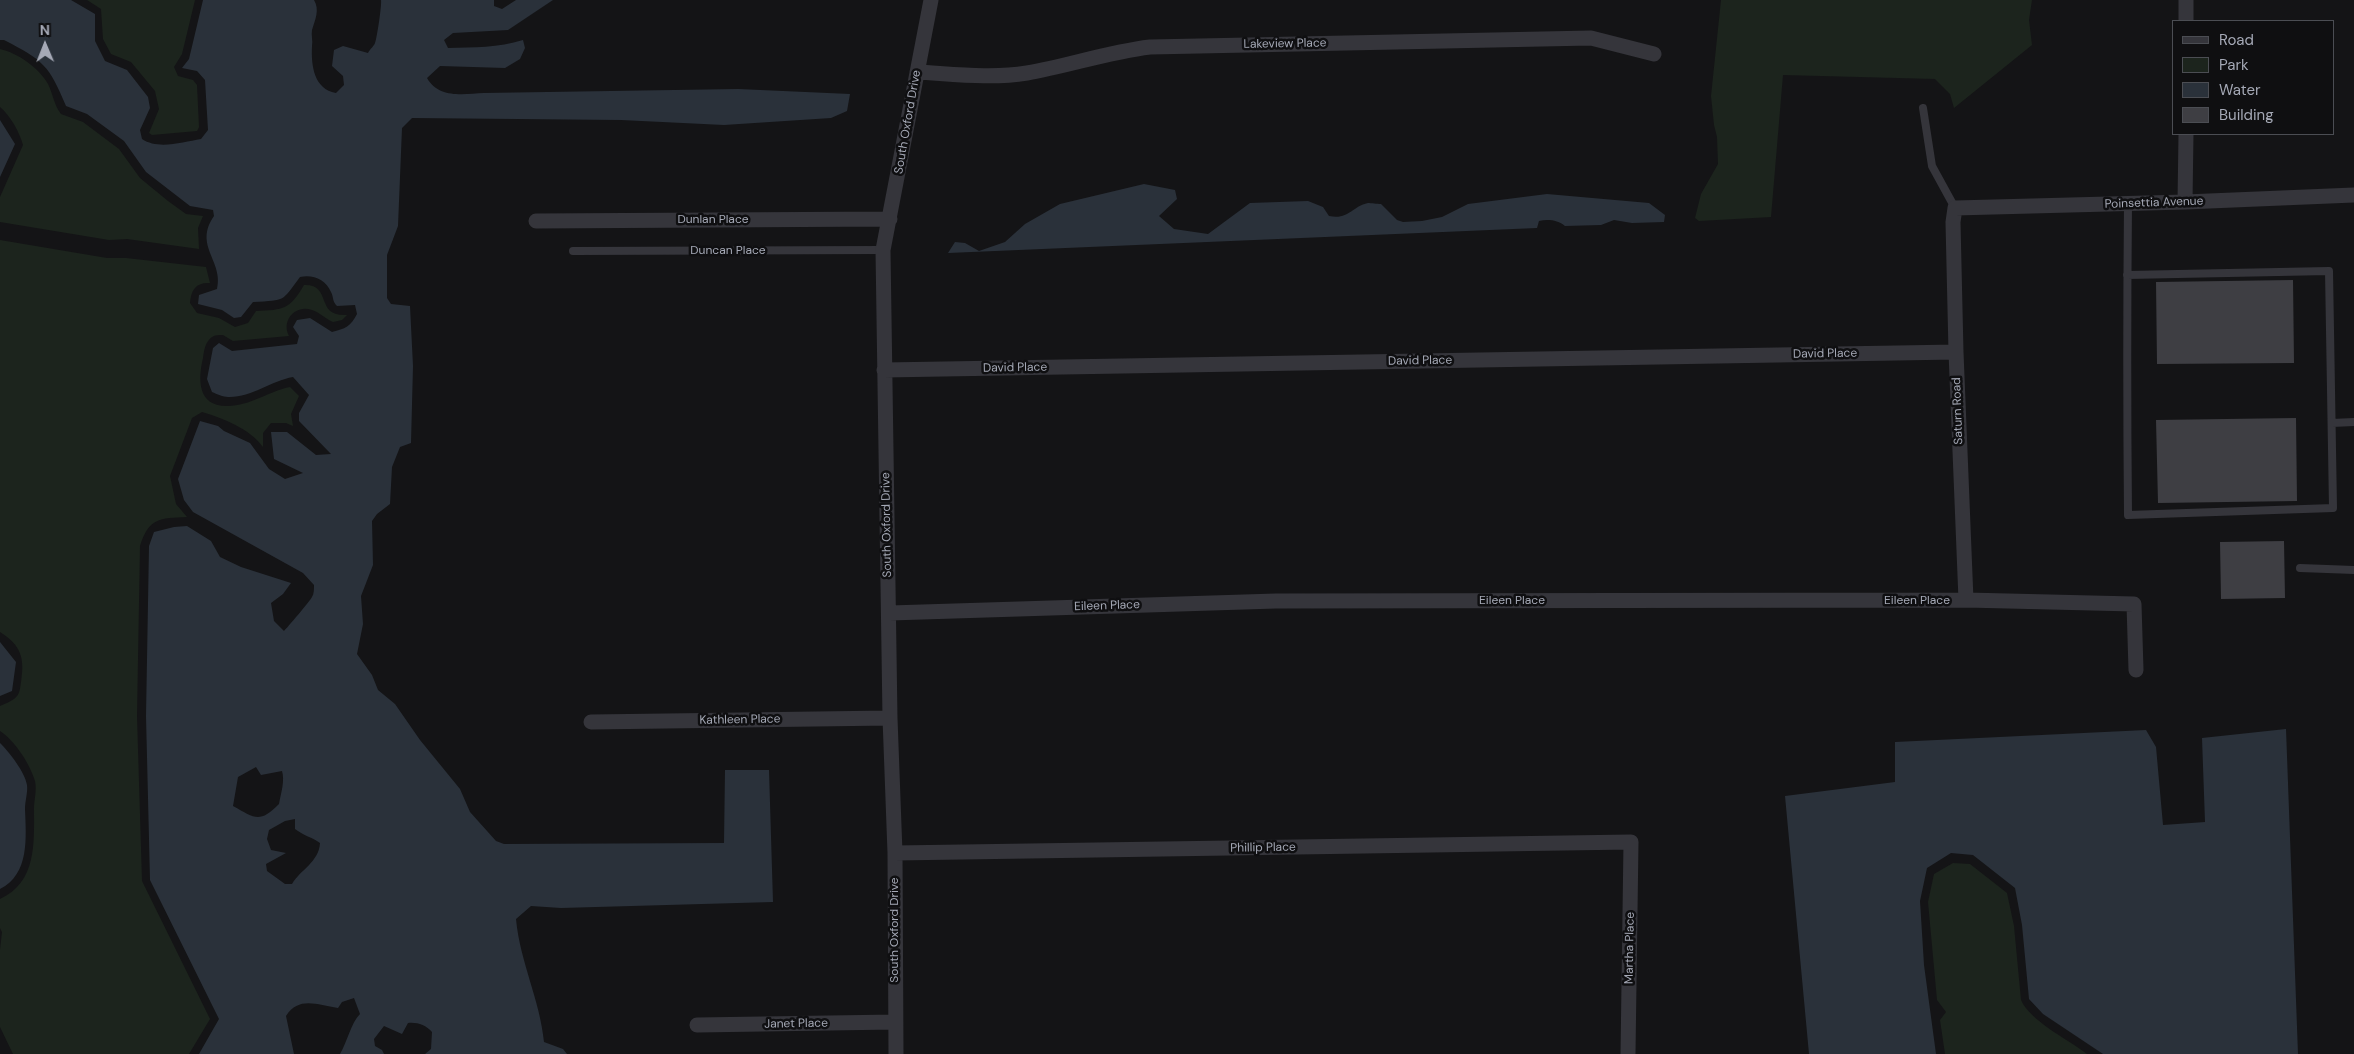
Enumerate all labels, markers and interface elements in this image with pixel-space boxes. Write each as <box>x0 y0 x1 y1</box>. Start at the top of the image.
north arrow <box>20 20 70 70</box>
legend <box>2172 20 2334 135</box>
text: N <box>39 21 50 39</box>
text: Road <box>2219 30 2254 50</box>
street label: Lakeview Place <box>1243 36 1327 52</box>
text: Park <box>2219 55 2249 75</box>
street label: South Oxford Drive <box>892 69 924 175</box>
text: Water <box>2219 80 2260 100</box>
text: Building <box>2219 105 2274 125</box>
street label: Poinsettia Avenue <box>2104 194 2204 212</box>
street label: Dunlan Place <box>677 213 749 227</box>
street label: Duncan Place <box>690 244 766 258</box>
street label: David Place <box>1793 346 1857 362</box>
street label: David Place <box>1388 353 1452 369</box>
street label: David Place <box>983 360 1047 376</box>
street label: Saturn Road <box>1950 377 1966 445</box>
street label: South Oxford Drive <box>879 472 895 578</box>
street label: Eileen Place <box>1479 594 1545 608</box>
street label: Eileen Place <box>1884 594 1950 608</box>
street label: Eileen Place <box>1074 598 1140 614</box>
street label: Kathleen Place <box>699 712 781 728</box>
street label: Phillip Place <box>1230 840 1296 856</box>
street label: South Oxford Drive <box>888 877 902 983</box>
street label: Martha Place <box>1622 912 1638 984</box>
street label: Janet Place <box>764 1016 828 1032</box>

